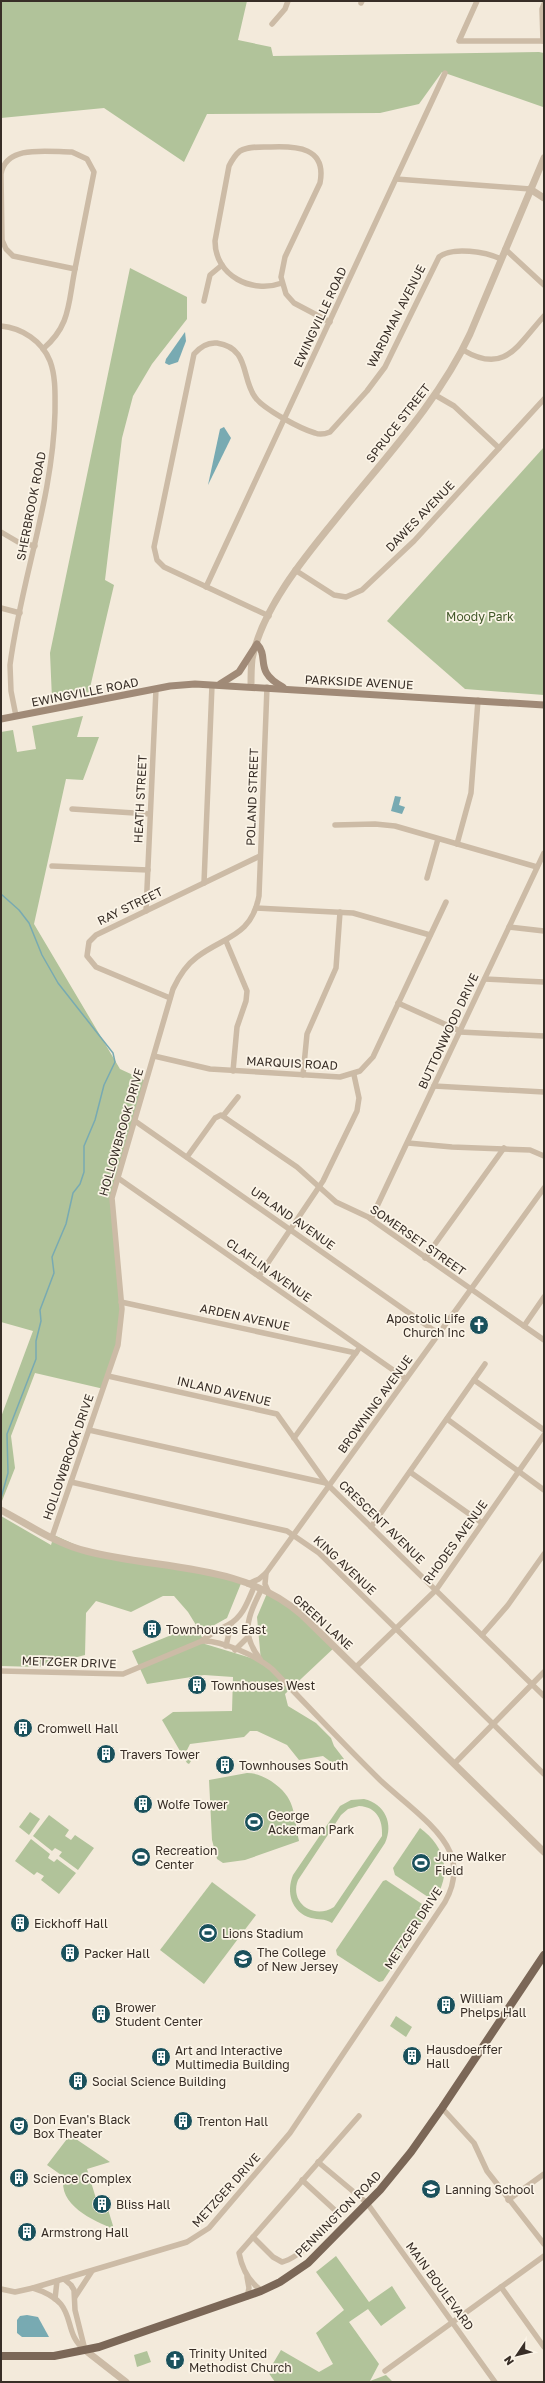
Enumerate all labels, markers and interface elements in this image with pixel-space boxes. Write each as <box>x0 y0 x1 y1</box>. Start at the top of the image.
street label: WARDMAN AVENUE <box>364 262 428 370</box>
street label: EWINGVILLE ROAD <box>290 264 350 370</box>
street label: SPRUCE STREET <box>362 380 434 466</box>
street label: SHERBROOK ROAD <box>13 450 49 562</box>
street label: DAWES AVENUE <box>382 478 458 554</box>
park label: Moody Park <box>446 609 514 624</box>
street label: PARKSIDE AVENUE <box>304 672 414 692</box>
street label: EWINGVILLE ROAD <box>30 674 140 710</box>
street label: POLAND STREET <box>243 747 261 846</box>
street label: HEATH STREET <box>130 754 150 844</box>
street label: RAY STREET <box>95 883 166 928</box>
street label: BUTTONWOOD DRIVE <box>415 971 481 1091</box>
street label: MARQUIS ROAD <box>246 1053 338 1073</box>
street label: HOLLOWBROOK DRIVE <box>96 1066 146 1198</box>
street label: UPLAND AVENUE <box>248 1183 338 1253</box>
street label: SOMERSET STREET <box>367 1201 469 1279</box>
street label: CLAFLIN AVENUE <box>223 1235 315 1305</box>
street label: ARDEN AVENUE <box>199 1300 291 1334</box>
place label: Apostolic Life Church Inc <box>386 1311 465 1340</box>
church icon: Apostolic Life Church Inc <box>468 1314 490 1336</box>
street label: BROWNING AVENUE <box>334 1352 416 1456</box>
street label: INLAND AVENUE <box>175 1373 273 1409</box>
street label: HOLLOWBROOK DRIVE <box>39 1392 97 1522</box>
street label: CRESCENT AVENUE <box>336 1477 428 1567</box>
street label: RHODES AVENUE <box>420 1497 490 1587</box>
street label: KING AVENUE <box>311 1532 379 1598</box>
street label: GREEN LANE <box>290 1591 356 1653</box>
building icon: Townhouses East <box>141 1618 163 1640</box>
place label: Townhouses East <box>166 1622 266 1637</box>
street label: METZGER DRIVE <box>21 1653 117 1671</box>
building icon: Townhouses West <box>186 1674 208 1696</box>
place label: Townhouses West <box>211 1678 315 1693</box>
building icon: Cromwell Hall <box>12 1717 34 1739</box>
place label: Cromwell Hall <box>37 1721 118 1736</box>
building icon: Travers Tower <box>95 1743 117 1765</box>
place label: Travers Tower <box>120 1747 200 1762</box>
building icon: Townhouses South <box>214 1754 236 1776</box>
place label: Townhouses South <box>239 1758 348 1773</box>
building icon: Wolfe Tower <box>132 1793 154 1815</box>
place label: Wolfe Tower <box>157 1797 228 1812</box>
place label: George Ackerman Park <box>268 1808 355 1837</box>
sports icon: George Ackerman Park <box>243 1811 265 1833</box>
place label: Recreation Center <box>155 1843 217 1872</box>
sports icon: Recreation Center <box>130 1846 152 1868</box>
place label: June Walker Field <box>435 1849 506 1878</box>
sports icon: June Walker Field <box>410 1852 432 1874</box>
street label: METZGER DRIVE <box>381 1884 445 1972</box>
building icon: Eickhoff Hall <box>9 1912 31 1934</box>
place label: Eickhoff Hall <box>34 1916 108 1931</box>
sports icon: Lions Stadium <box>197 1922 219 1944</box>
place label: Lions Stadium <box>222 1926 304 1941</box>
building icon: Packer Hall <box>59 1942 81 1964</box>
place label: The College of New Jersey <box>257 1945 339 1974</box>
place label: Packer Hall <box>84 1946 150 1961</box>
school or university icon: The College of New Jersey <box>232 1948 254 1970</box>
place label: William Phelps Hall <box>460 1991 527 2020</box>
building icon: William Phelps Hall <box>435 1994 457 2016</box>
place label: Brower Student Center <box>115 2000 203 2029</box>
building icon: Brower Student Center <box>90 2003 112 2025</box>
place label: Hausdoerffer Hall <box>426 2042 503 2071</box>
place label: Art and Interactive Multimedia Building <box>175 2043 290 2072</box>
building icon: Hausdoerffer Hall <box>401 2045 423 2067</box>
building icon: Art and Interactive Multimedia Building <box>150 2046 172 2068</box>
building icon: Social Science Building <box>67 2070 89 2092</box>
place label: Social Science Building <box>92 2074 226 2089</box>
building icon: Trenton Hall <box>172 2110 194 2132</box>
place label: Don Evan's Black Box Theater <box>33 2112 131 2141</box>
place label: Trenton Hall <box>197 2114 268 2129</box>
theatre icon: Don Evan's Black Box Theater <box>8 2115 30 2137</box>
street label: METZGER DRIVE <box>189 2150 263 2230</box>
building icon: Science Complex <box>8 2167 30 2189</box>
street label: PENNINGTON ROAD <box>292 2168 384 2260</box>
place label: Science Complex <box>33 2171 132 2186</box>
school or university icon: Lanning School <box>420 2178 442 2200</box>
place label: Lanning School <box>445 2182 534 2197</box>
building icon: Bliss Hall <box>91 2193 113 2215</box>
place label: Bliss Hall <box>116 2197 171 2212</box>
building icon: Armstrong Hall <box>16 2221 38 2243</box>
place label: Armstrong Hall <box>41 2225 129 2240</box>
street label: MAIN BOULEVARD <box>403 2239 477 2333</box>
north arrow <box>497 2335 537 2375</box>
place label: Trinity United Methodist Church <box>189 2346 292 2375</box>
church icon: Trinity United Methodist Church <box>164 2349 186 2371</box>
text: N <box>501 2354 516 2368</box>

